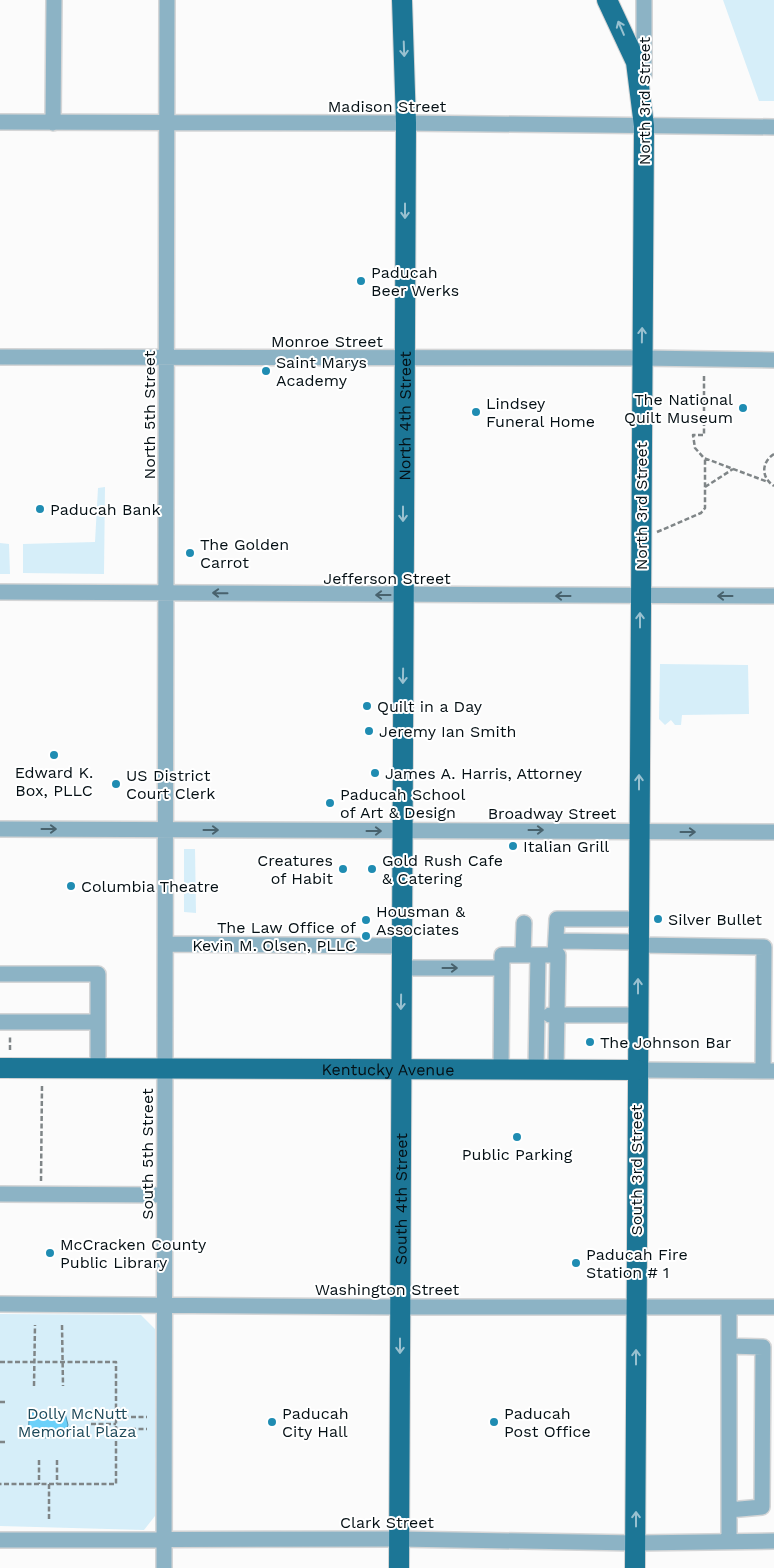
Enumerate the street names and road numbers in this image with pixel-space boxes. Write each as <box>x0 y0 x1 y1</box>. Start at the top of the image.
street label: North 3rd Street <box>635 36 654 165</box>
street label: Madison Street <box>328 97 447 116</box>
street label: Monroe Street <box>271 332 383 351</box>
street label: North 5th Street <box>140 350 159 479</box>
street label: North 4th Street <box>395 351 415 481</box>
street label: North 3rd Street <box>632 441 651 570</box>
street label: Jefferson Street <box>323 569 451 588</box>
street label: Broadway Street <box>488 804 617 823</box>
street label: Kentucky Avenue <box>322 1060 454 1079</box>
street label: South 5th Street <box>138 1088 157 1220</box>
street label: South 3rd Street <box>627 1104 646 1236</box>
street label: South 4th Street <box>391 1133 411 1265</box>
street label: Washington Street <box>315 1280 460 1299</box>
street label: Clark Street <box>340 1513 434 1532</box>

